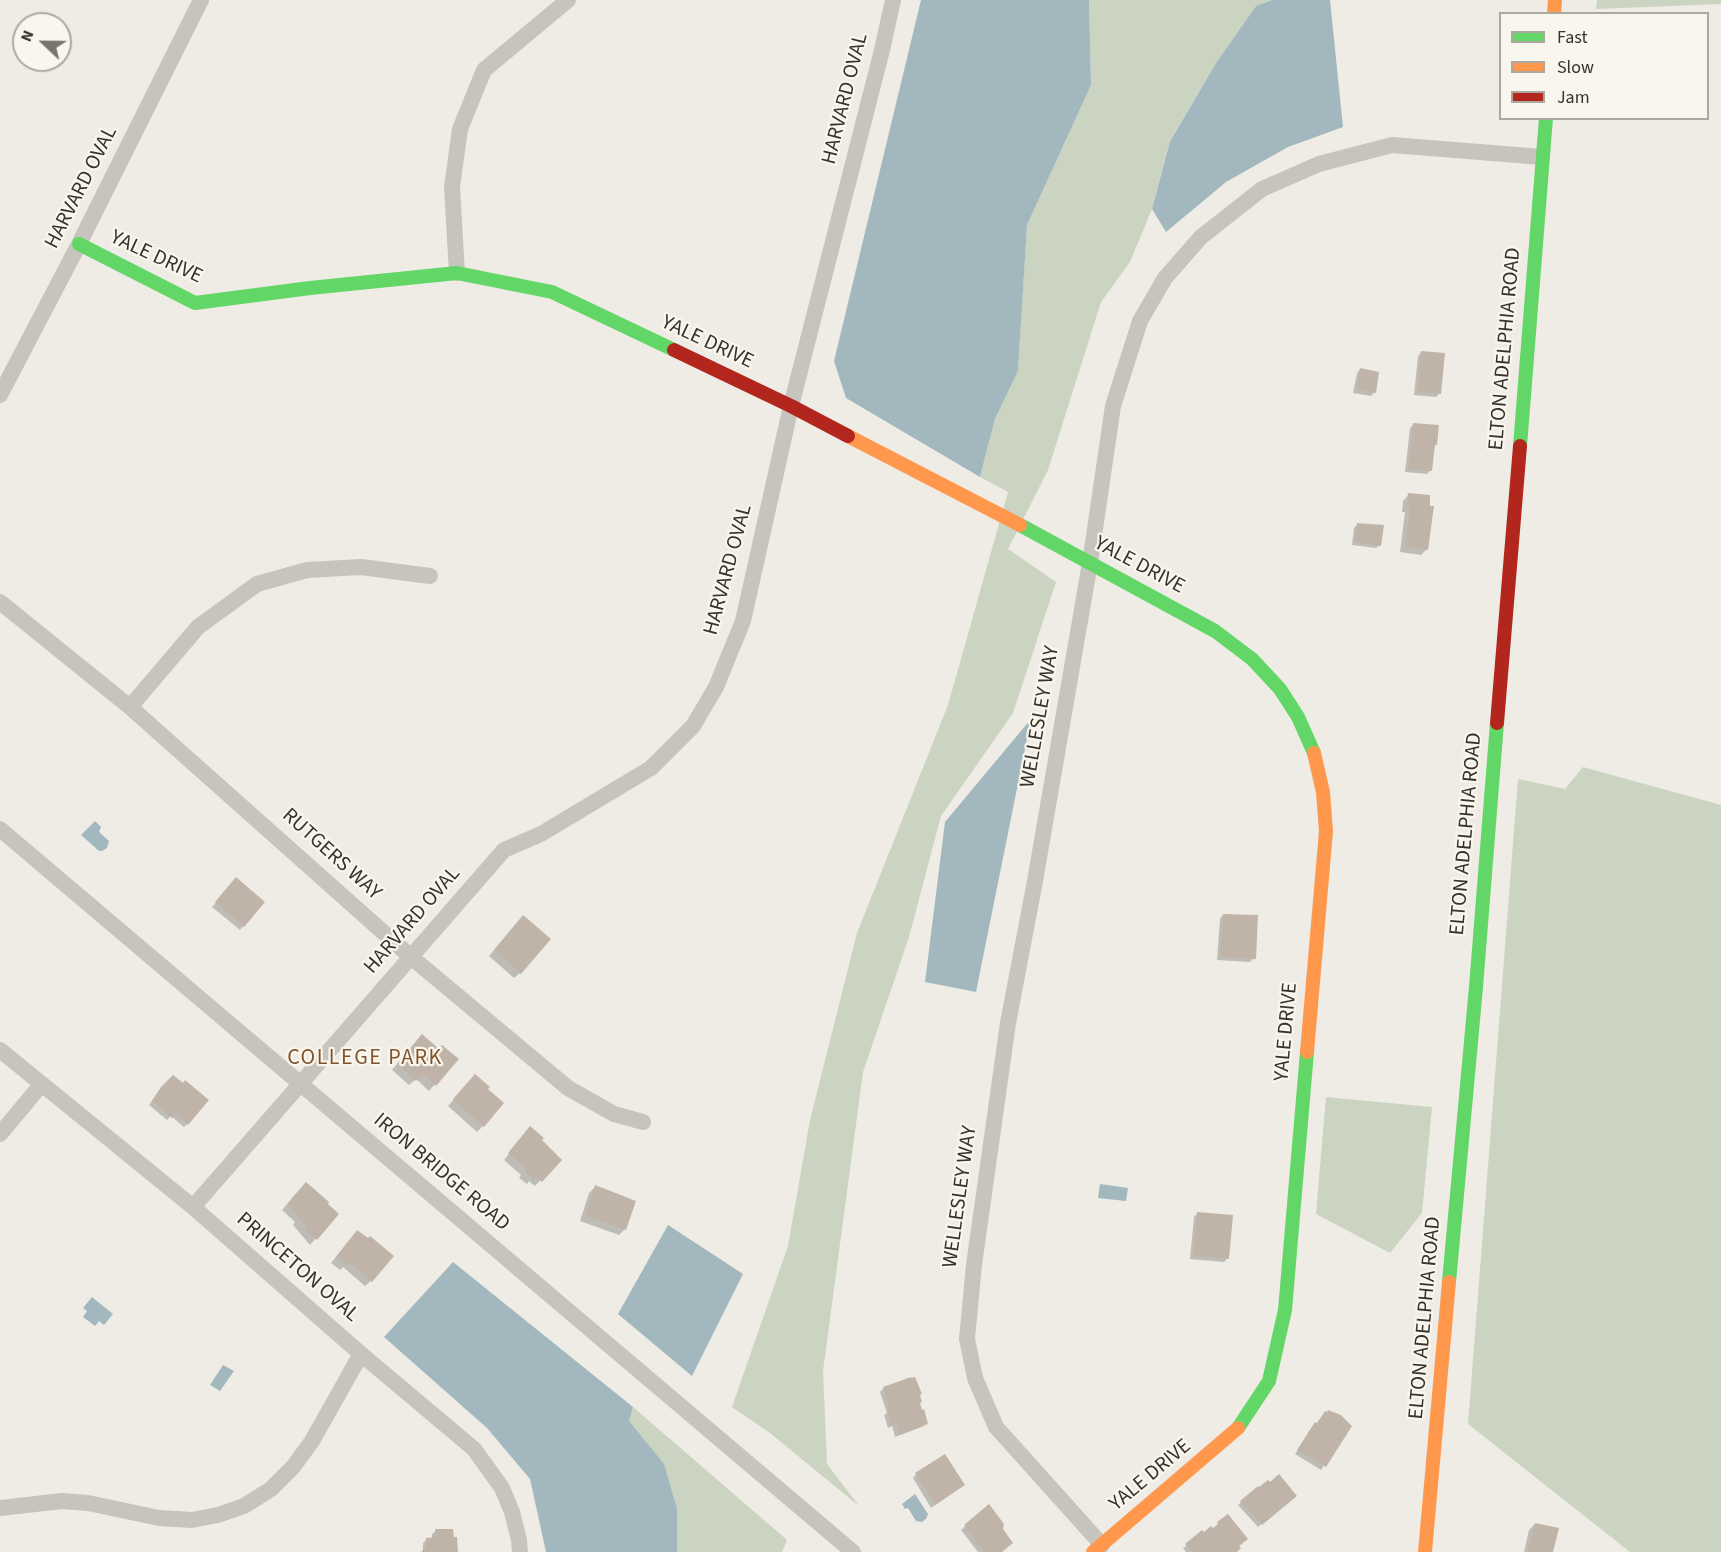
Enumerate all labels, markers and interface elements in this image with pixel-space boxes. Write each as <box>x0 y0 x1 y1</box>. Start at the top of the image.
north arrow <box>12 12 72 72</box>
legend <box>1499 12 1709 120</box>
text: Fast <box>1557 25 1588 50</box>
text: N <box>15 27 39 45</box>
street label: HARVARD OVAL <box>818 31 874 167</box>
text: Slow <box>1557 55 1594 80</box>
text: Jam <box>1557 85 1590 110</box>
street label: HARVARD OVAL <box>40 123 124 253</box>
street label: YALE DRIVE <box>106 226 206 290</box>
street label: ELTON ADELPHIA ROAD <box>1485 247 1527 451</box>
street label: YALE DRIVE <box>657 311 757 375</box>
street label: HARVARD OVAL <box>699 502 759 638</box>
street label: YALE DRIVE <box>1089 532 1189 600</box>
street label: WELLESLEY WAY <box>1016 644 1066 790</box>
street label: ELTON ADELPHIA ROAD <box>1446 732 1488 936</box>
street label: RUTGERS WAY <box>276 804 386 906</box>
street label: HARVARD OVAL <box>360 862 466 980</box>
street label: YALE DRIVE <box>1270 982 1304 1082</box>
district label: COLLEGE PARK <box>287 1046 443 1072</box>
street label: IRON BRIDGE ROAD <box>368 1109 514 1237</box>
street label: WELLESLEY WAY <box>939 1124 983 1270</box>
street label: PRINCETON OVAL <box>230 1208 364 1328</box>
street label: ELTON ADELPHIA ROAD <box>1405 1216 1447 1420</box>
street label: YALE DRIVE <box>1105 1435 1197 1517</box>

